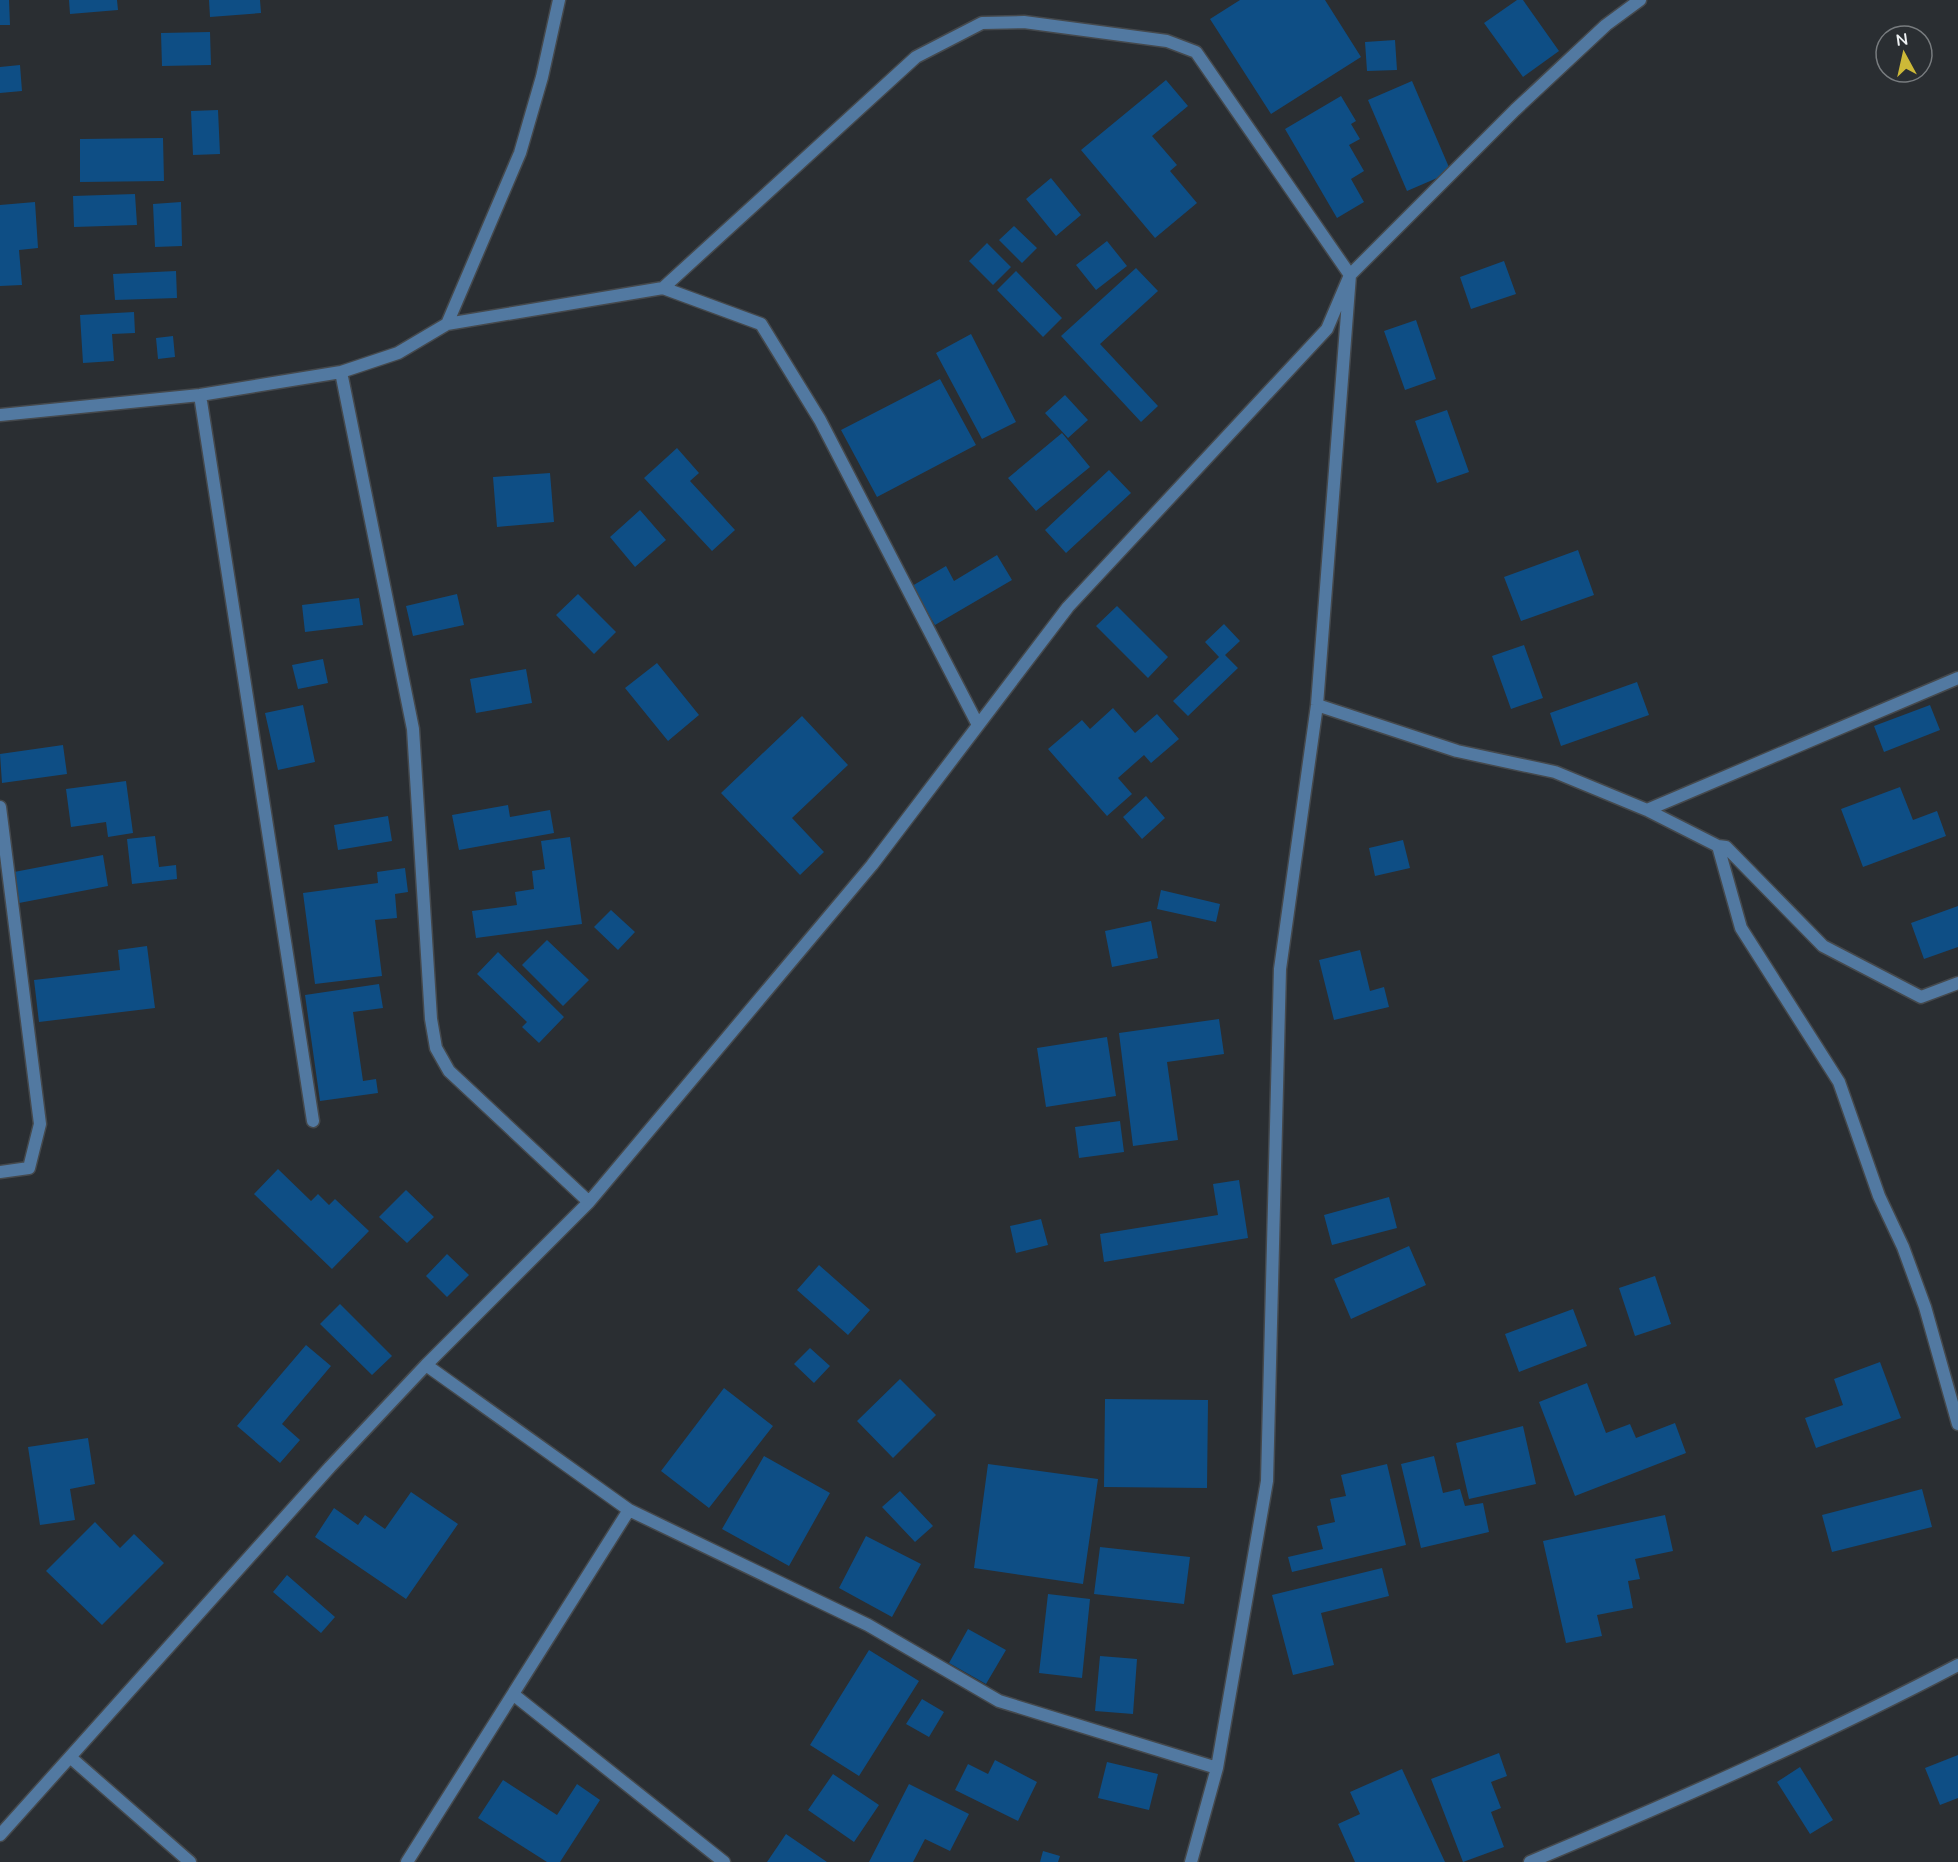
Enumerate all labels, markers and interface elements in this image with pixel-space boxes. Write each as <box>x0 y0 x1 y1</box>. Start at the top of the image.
north arrow <box>1874 24 1934 84</box>
text: N <box>1895 28 1909 50</box>

